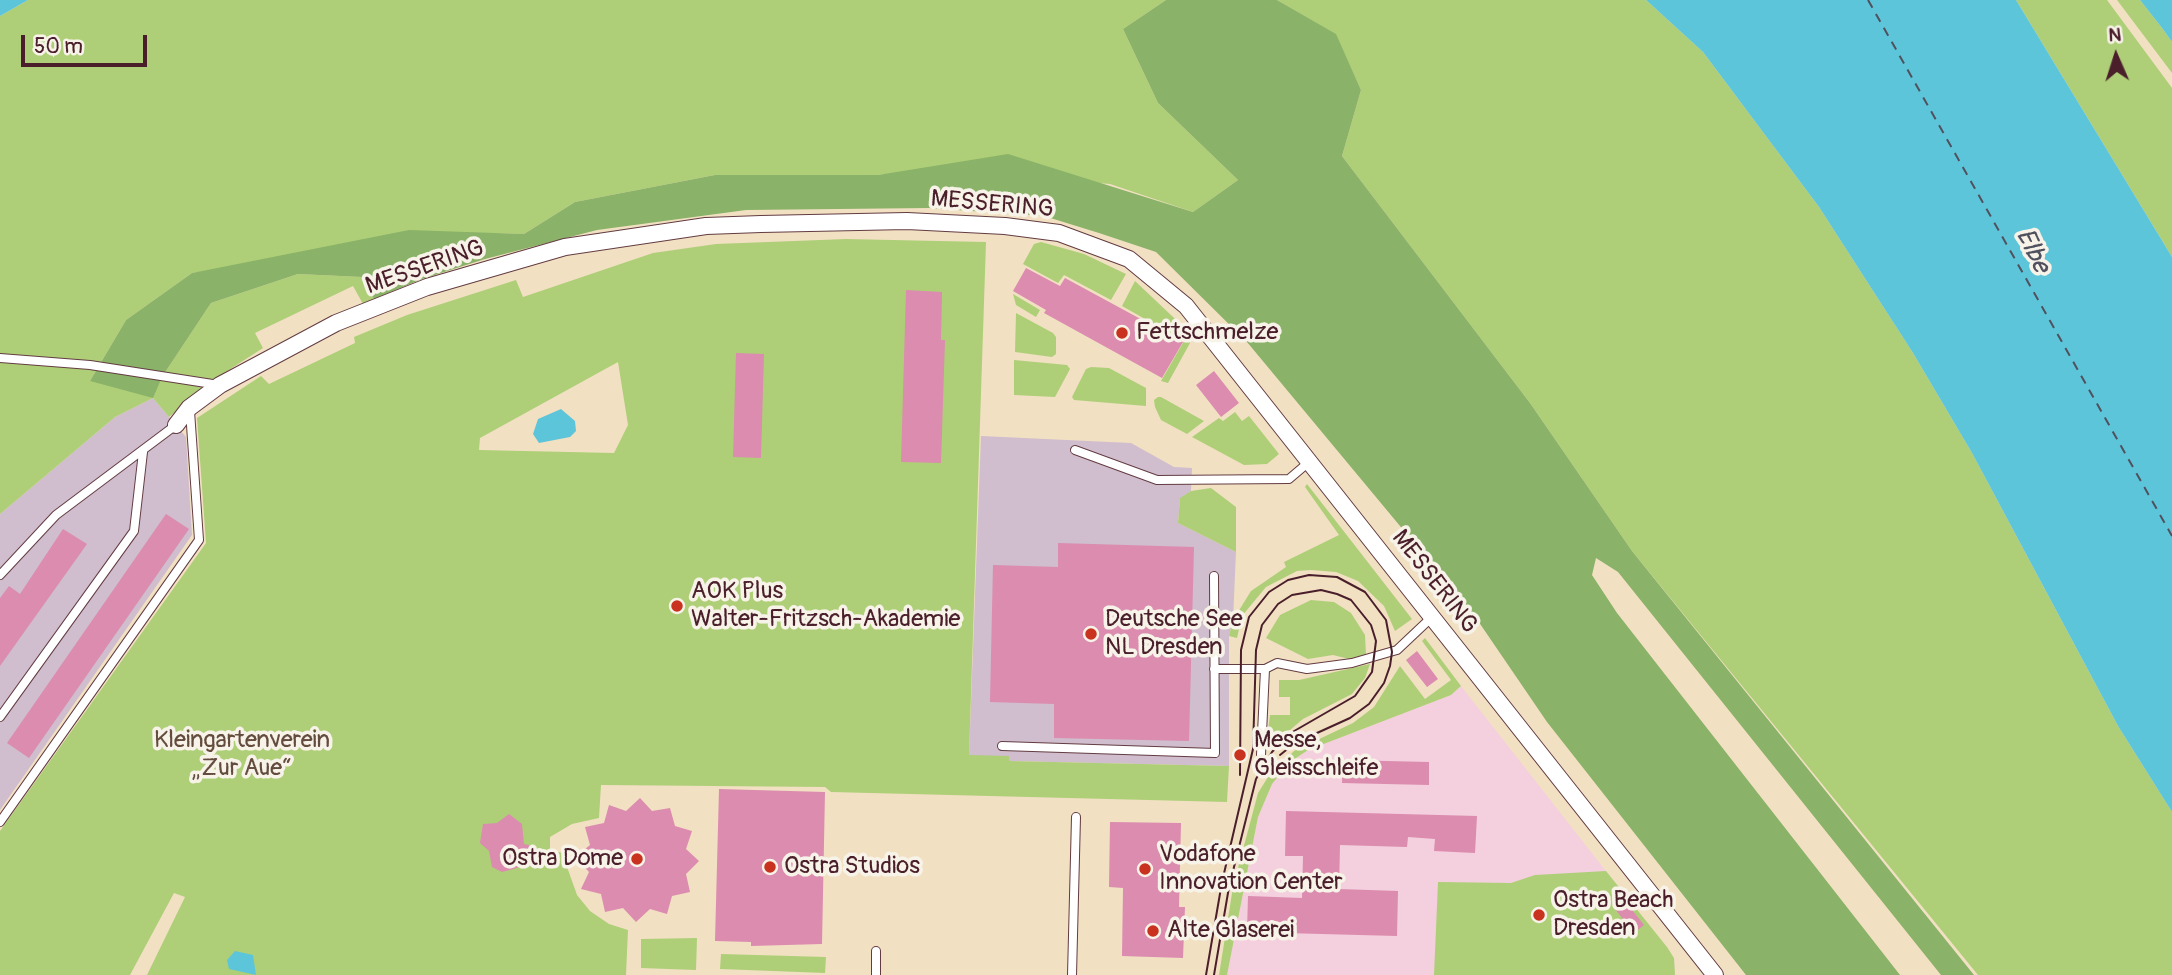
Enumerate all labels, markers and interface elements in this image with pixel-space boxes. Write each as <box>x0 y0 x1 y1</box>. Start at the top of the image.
scale bar <box>24 21 150 65</box>
north arrow <box>2081 21 2151 91</box>
text: N <box>2108 23 2122 47</box>
text: 50 m <box>34 33 83 60</box>
street label: MESSERING <box>929 185 1055 225</box>
water label: Elbe <box>2008 224 2056 278</box>
street label: MESSERING <box>362 234 488 302</box>
place label: Fettschmelze <box>1136 319 1278 347</box>
marker: Fettschmelze <box>1114 325 1130 341</box>
street label: MESSERING <box>1385 525 1483 639</box>
place label: AOK Plus Walter-Fritzsch-Akademie <box>691 578 960 634</box>
marker: AOK Plus Walter-Fritzsch-Akademie <box>669 598 685 614</box>
place label: Deutsche See NL Dresden <box>1105 606 1242 662</box>
marker: Deutsche See NL Dresden <box>1083 626 1099 642</box>
park label: Kleingartenverein „Zur Aue“ <box>154 727 330 783</box>
place label: Messe, Gleisschleife <box>1254 727 1378 783</box>
marker: Messe, Gleisschleife <box>1232 747 1248 763</box>
place label: Vodafone Innovation Center <box>1159 841 1343 897</box>
place label: Ostra Dome <box>502 845 623 873</box>
marker: Ostra Dome <box>629 851 645 867</box>
place label: Ostra Studios <box>784 853 920 881</box>
marker: Ostra Studios <box>762 859 778 875</box>
marker: Vodafone Innovation Center <box>1137 861 1153 877</box>
place label: Ostra Beach Dresden <box>1553 887 1674 943</box>
marker: Ostra Beach Dresden <box>1531 907 1547 923</box>
place label: Alte Glaserei <box>1167 917 1294 945</box>
marker: Alte Glaserei <box>1145 923 1161 939</box>

